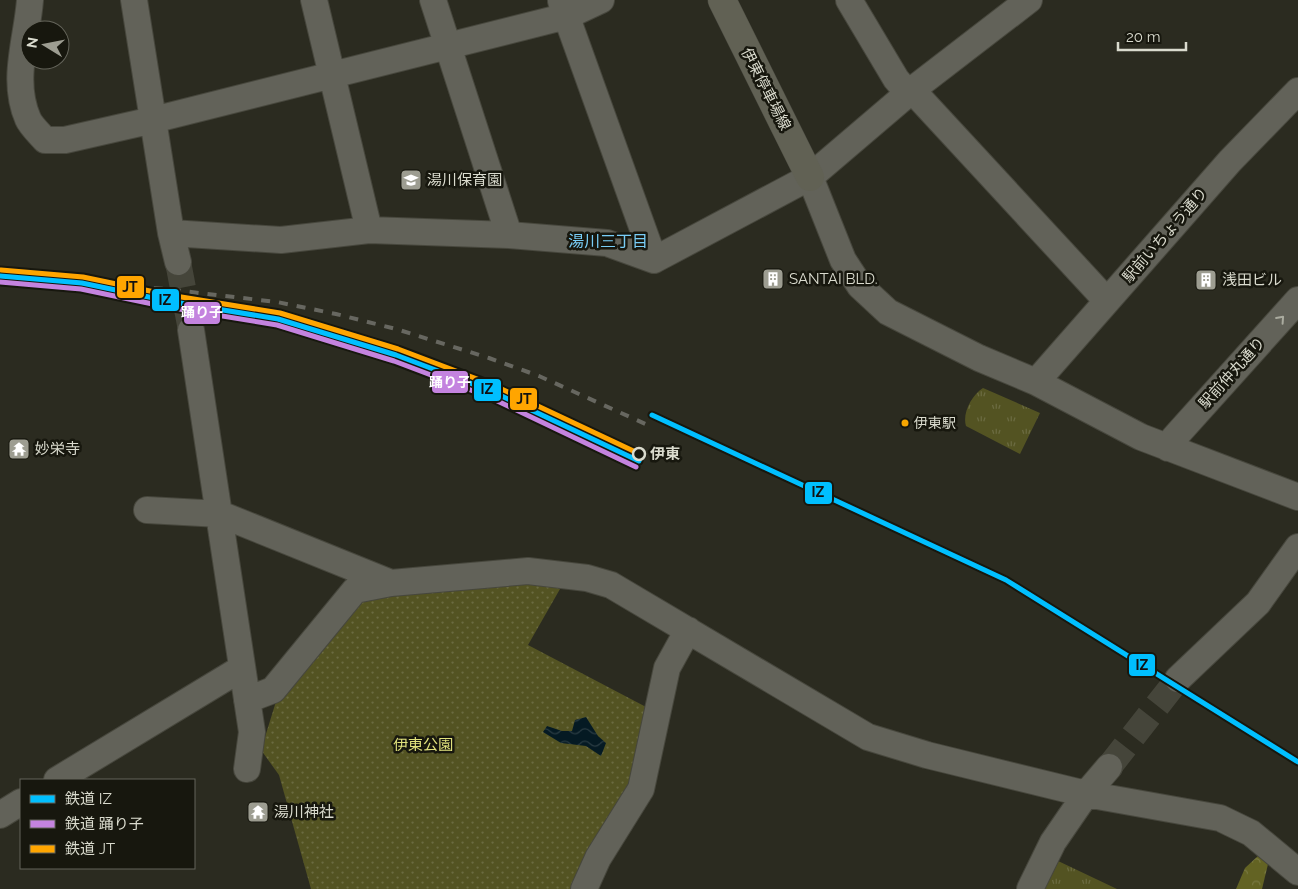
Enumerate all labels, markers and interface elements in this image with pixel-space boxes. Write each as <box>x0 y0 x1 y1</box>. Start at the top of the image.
north arrow <box>20 20 70 70</box>
scale bar <box>1118 20 1186 52</box>
text: 20 m <box>1126 28 1161 46</box>
text: N <box>23 36 41 49</box>
street label: 伊東停車場線 <box>738 45 794 133</box>
school or university icon: 湯川保育園 <box>399 168 423 192</box>
place label: 湯川保育園 <box>427 171 502 189</box>
street label: 駅前いちょう通り <box>1119 184 1211 286</box>
district label: 湯川三丁目 <box>568 232 648 251</box>
building icon: SANTAI BLD. <box>761 267 785 291</box>
building icon: 浅田ビル <box>1194 268 1218 292</box>
place label: SANTAI BLD. <box>789 270 878 288</box>
place label: 浅田ビル <box>1222 271 1282 289</box>
line badge: JT <box>116 275 145 299</box>
text: JT <box>122 279 138 295</box>
line badge: IZ <box>151 288 180 312</box>
text: IZ <box>159 292 172 308</box>
line badge: 踊り子 <box>183 301 221 325</box>
text: 踊り子 <box>181 304 223 320</box>
one-way arrow <box>1275 316 1283 325</box>
street label: 駅前仲丸通り <box>1195 334 1269 412</box>
line badge: 踊り子 <box>431 370 469 394</box>
text: 踊り子 <box>429 374 471 390</box>
line badge: IZ <box>473 378 502 402</box>
text: IZ <box>481 381 494 397</box>
line badge: JT <box>509 387 538 411</box>
text: JT <box>516 391 532 407</box>
place label: 伊東駅 <box>914 415 956 431</box>
marker: 伊東駅 <box>900 418 910 428</box>
temple icon: 妙栄寺 <box>7 437 31 461</box>
place label: 妙栄寺 <box>35 440 80 458</box>
place label: 伊東 <box>650 445 680 463</box>
marker: 伊東 <box>632 447 646 461</box>
line badge: IZ <box>804 481 833 505</box>
text: IZ <box>812 484 825 500</box>
line badge: IZ <box>1128 653 1156 677</box>
text: IZ <box>1136 657 1149 673</box>
park label: 伊東公園 <box>393 736 453 754</box>
legend <box>20 779 195 869</box>
text: 鉄道 IZ <box>65 790 112 808</box>
temple icon: 湯川神社 <box>246 800 270 824</box>
place label: 湯川神社 <box>274 803 334 821</box>
text: 鉄道 踊り子 <box>65 815 144 833</box>
text: 鉄道 JT <box>65 840 115 858</box>

